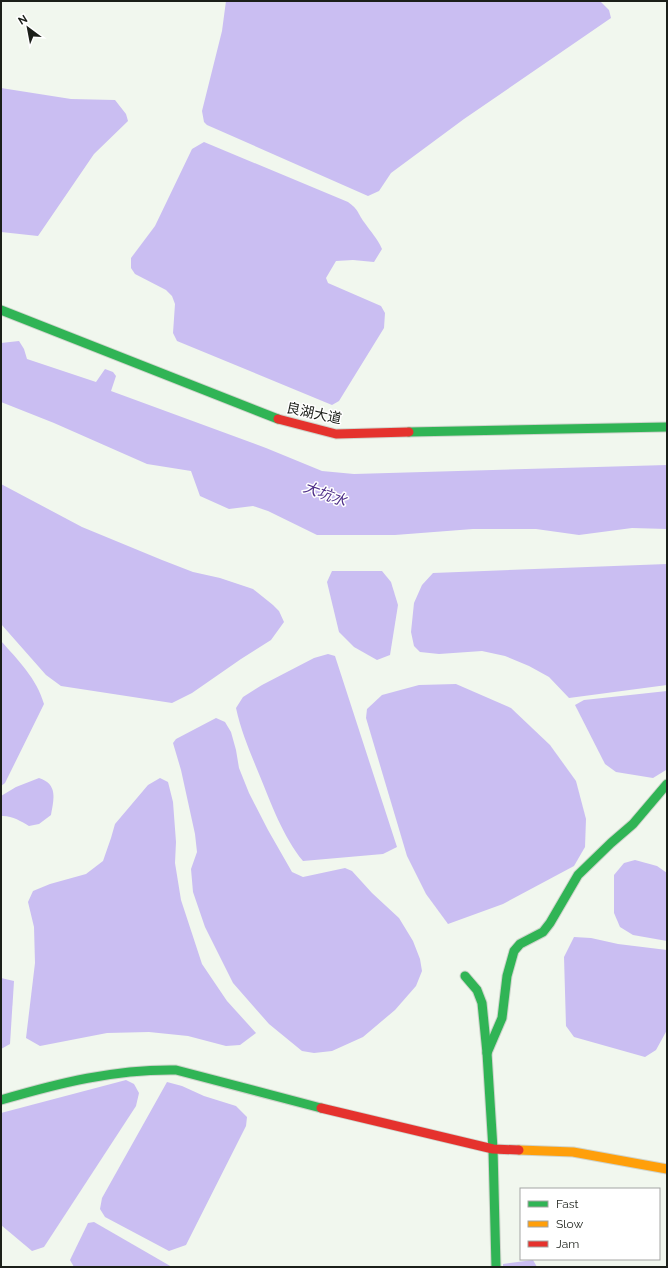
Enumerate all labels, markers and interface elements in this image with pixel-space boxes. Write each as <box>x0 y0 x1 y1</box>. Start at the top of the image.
north arrow <box>8 8 48 48</box>
text: N <box>16 12 30 28</box>
street label: 良湖大道 <box>285 399 343 427</box>
water label: 大坑水 <box>301 478 350 510</box>
legend <box>520 1188 660 1260</box>
text: Fast <box>556 1197 579 1211</box>
text: Slow <box>556 1217 583 1231</box>
text: Jam <box>556 1237 579 1251</box>

